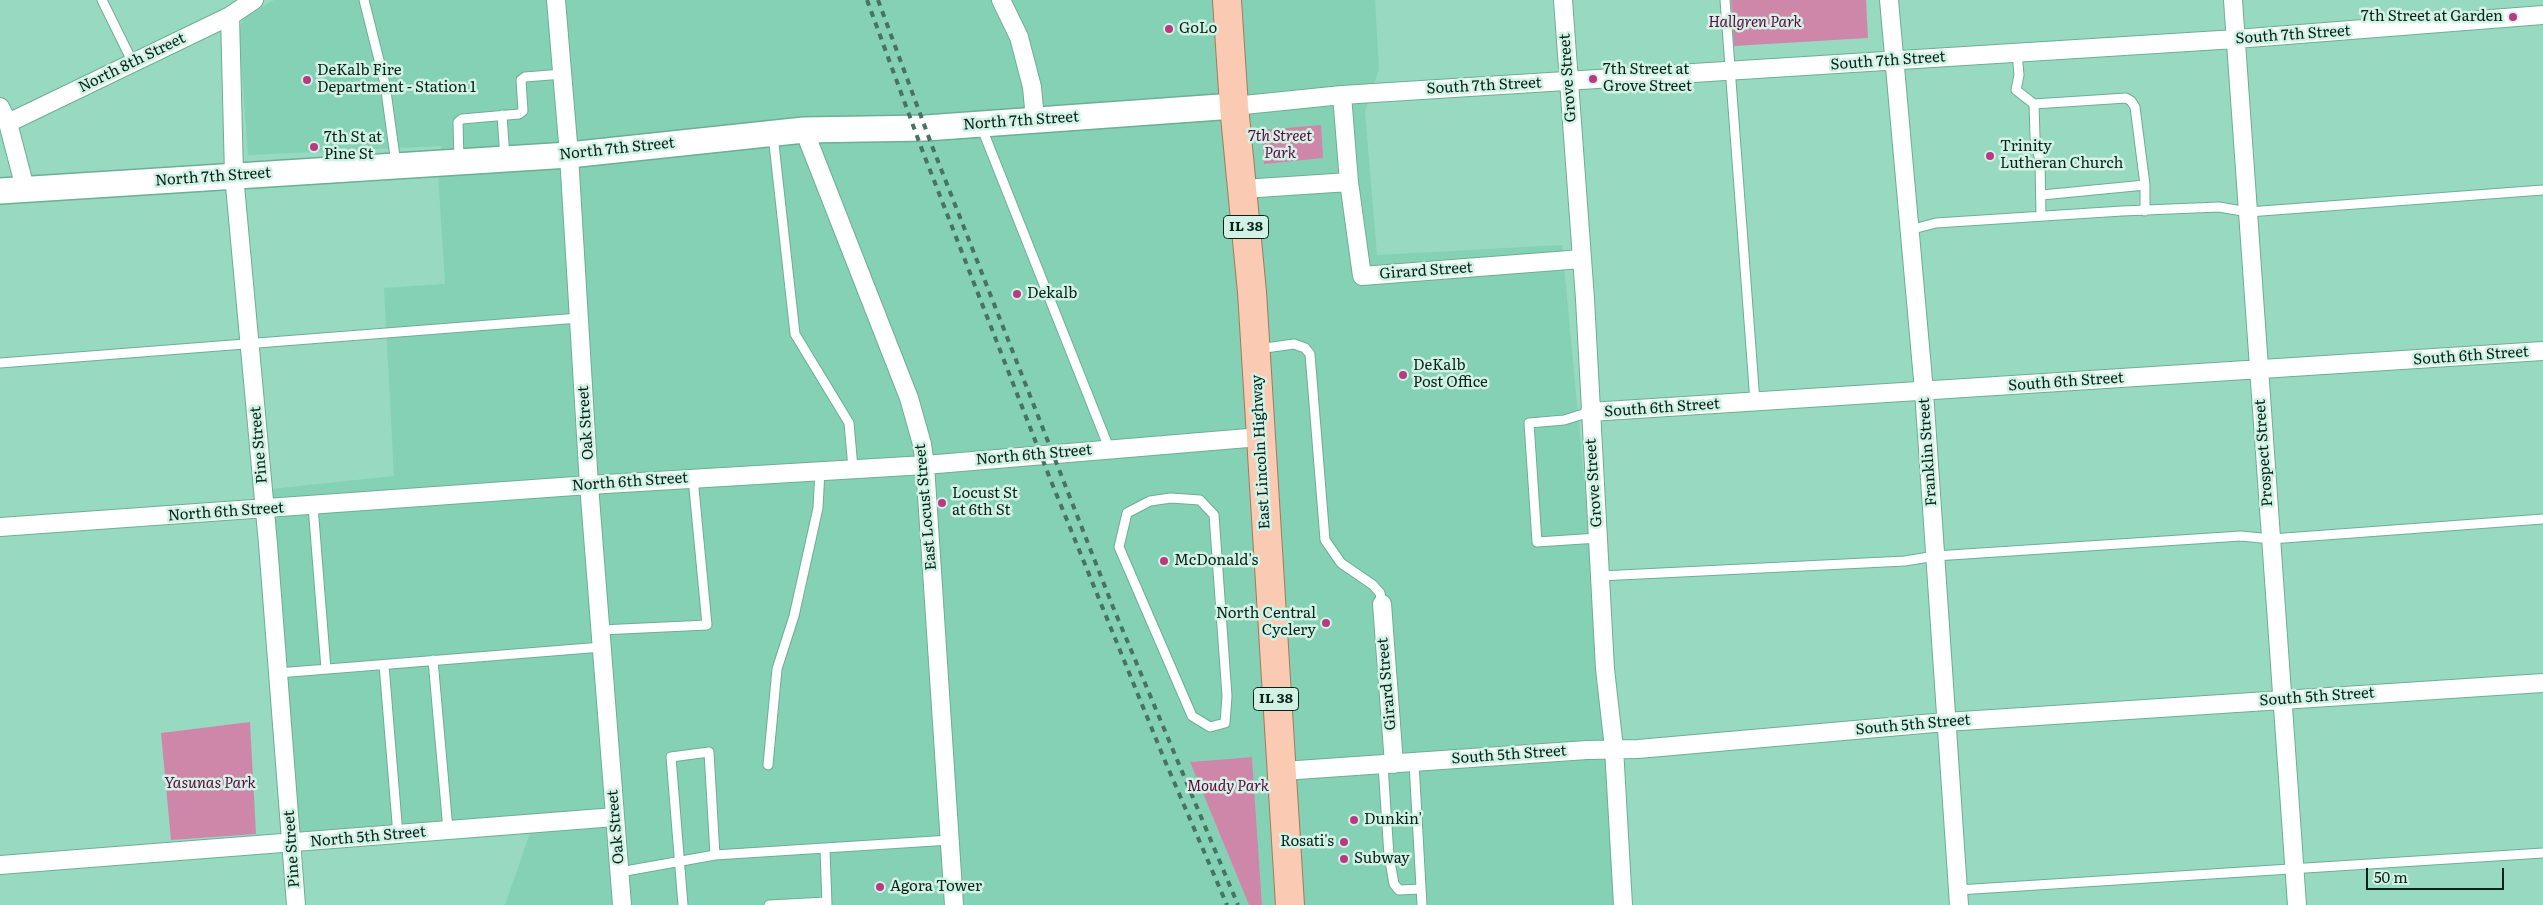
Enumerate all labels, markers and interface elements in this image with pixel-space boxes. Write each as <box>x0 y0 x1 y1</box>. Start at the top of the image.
place label: 7th Street at Garden <box>2361 8 2503 26</box>
marker: 7th Street at Garden <box>2507 11 2519 23</box>
park label: Hallgren Park <box>1708 14 1802 32</box>
place label: GoLo <box>1179 20 1217 38</box>
street label: South 7th Street <box>2235 22 2351 48</box>
marker: GoLo <box>1163 23 1175 35</box>
street label: North 8th Street <box>76 29 188 97</box>
street label: Grove Street <box>1556 33 1580 123</box>
street label: South 7th Street <box>1830 48 1946 74</box>
place label: 7th Street at Grove Street <box>1603 61 1692 96</box>
place label: DeKalb Fire Department - Station 1 <box>317 62 476 97</box>
marker: 7th Street at Grove Street <box>1587 73 1599 85</box>
marker: DeKalb Fire Department - Station 1 <box>301 74 313 86</box>
street label: South 7th Street <box>1426 74 1542 98</box>
street label: North 7th Street <box>963 108 1079 134</box>
park label: 7th Street Park <box>1248 128 1312 163</box>
place label: 7th St at Pine St <box>324 129 382 164</box>
street label: North 7th Street <box>558 134 676 164</box>
place label: Trinity Lutheran Church <box>2000 138 2123 173</box>
marker: 7th St at Pine St <box>308 141 320 153</box>
marker: Trinity Lutheran Church <box>1984 150 1996 162</box>
street label: North 7th Street <box>155 164 271 190</box>
road number: IL 38 <box>1224 216 1268 238</box>
street label: Girard Street <box>1379 259 1473 283</box>
place label: Dekalb <box>1027 285 1077 303</box>
marker: Dekalb <box>1011 288 1023 300</box>
street label: South 6th Street <box>2413 343 2529 369</box>
place label: DeKalb Post Office <box>1413 357 1488 392</box>
marker: DeKalb Post Office <box>1397 369 1409 381</box>
street label: South 6th Street <box>2008 369 2124 395</box>
street label: East Lincoln Highway <box>1248 374 1274 530</box>
street label: Oak Street <box>574 385 598 461</box>
street label: South 6th Street <box>1604 395 1720 421</box>
street label: Franklin Street <box>1915 397 1941 507</box>
street label: Prospect Street <box>2251 399 2277 507</box>
street label: Pine Street <box>247 406 271 484</box>
street label: Grove Street <box>1582 438 1606 528</box>
street label: North 6th Street <box>975 441 1093 469</box>
street label: East Locust Street <box>911 443 941 571</box>
street label: North 6th Street <box>571 469 689 495</box>
place label: Locust St at 6th St <box>952 485 1018 520</box>
marker: Locust St at 6th St <box>936 497 948 509</box>
street label: North 6th Street <box>167 499 285 525</box>
place label: McDonald's <box>1174 552 1258 570</box>
marker: McDonald's <box>1158 555 1170 567</box>
place label: North Central Cyclery <box>1216 605 1316 640</box>
marker: North Central Cyclery <box>1320 617 1332 629</box>
street label: Girard Street <box>1374 637 1400 731</box>
street label: South 5th Street <box>2259 684 2375 710</box>
road number: IL 38 <box>1254 688 1298 711</box>
street label: South 5th Street <box>1855 711 1971 739</box>
street label: South 5th Street <box>1451 742 1567 768</box>
park label: Yasunas Park <box>164 775 256 793</box>
park label: Moudy Park <box>1187 778 1269 796</box>
street label: Oak Street <box>604 789 628 865</box>
street label: Pine Street <box>280 810 304 888</box>
place label: Dunkin' <box>1364 811 1422 829</box>
marker: Dunkin' <box>1348 814 1360 826</box>
street label: North 5th Street <box>309 823 427 851</box>
place label: Rosati's <box>1280 833 1334 851</box>
marker: Rosati's <box>1338 836 1350 848</box>
place label: Subway <box>1354 850 1410 868</box>
marker: Subway <box>1338 853 1350 865</box>
scale bar <box>2368 858 2506 890</box>
text: 50 m <box>2374 865 2408 888</box>
place label: Agora Tower <box>890 878 982 896</box>
marker: Agora Tower <box>874 881 886 893</box>

